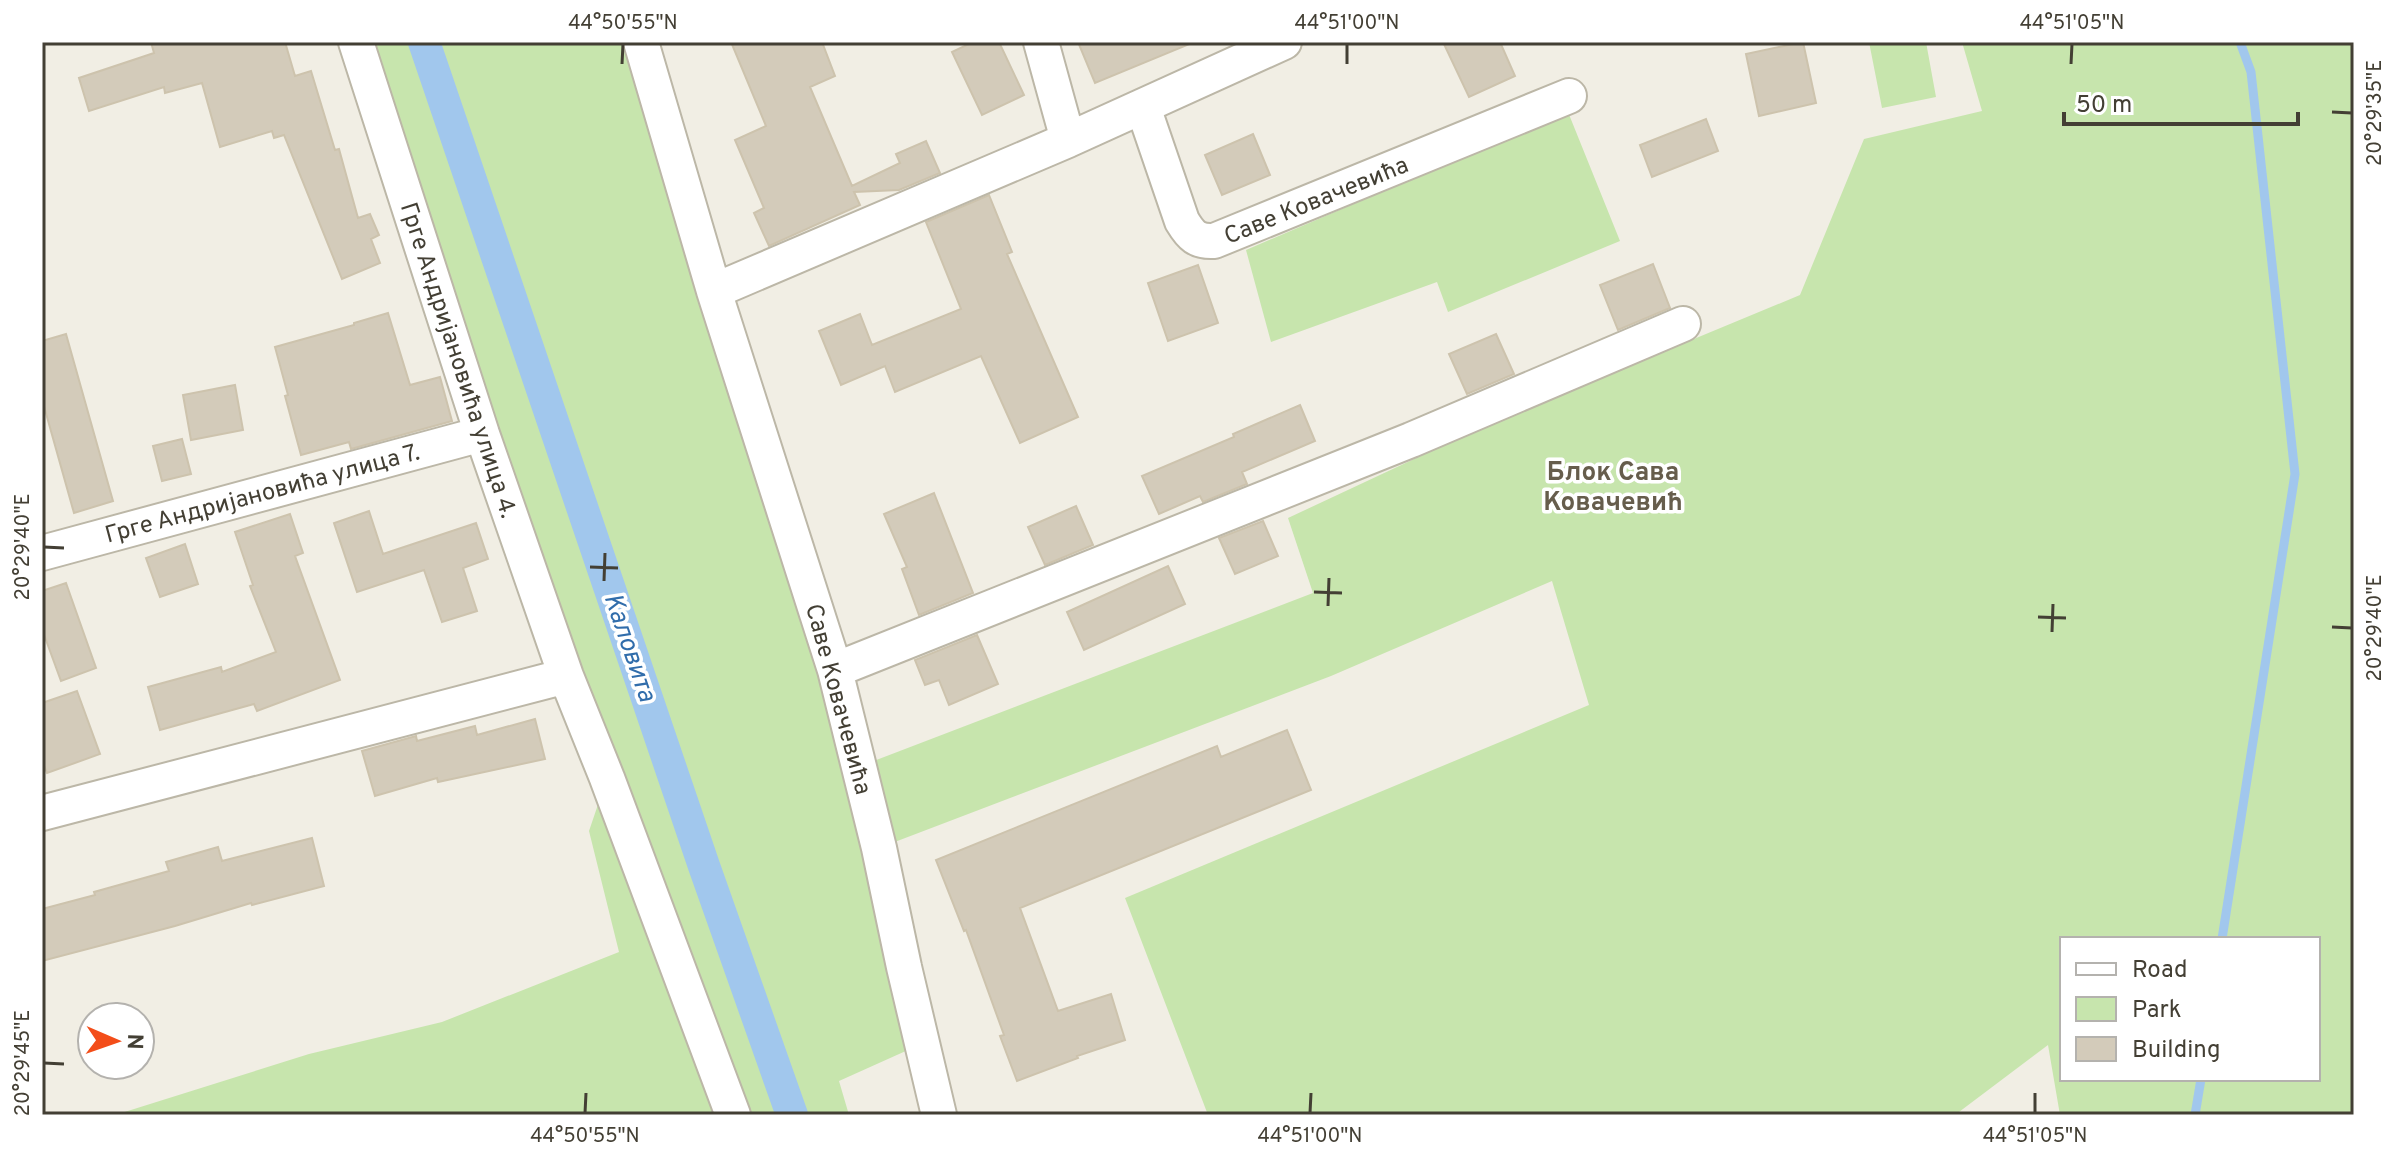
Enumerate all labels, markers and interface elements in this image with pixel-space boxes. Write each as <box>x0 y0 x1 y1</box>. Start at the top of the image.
text: 44°50'55"N <box>568 11 678 37</box>
text: 44°51'00"N <box>1295 11 1399 37</box>
text: 44°51'05"N <box>2020 11 2124 37</box>
text: 20°29'35"E <box>2363 60 2389 166</box>
scale bar <box>2064 76 2298 126</box>
text: 50 m <box>2076 91 2132 121</box>
street label: Саве Ковачевића <box>1220 151 1413 253</box>
street label: Грге Андријановића улица 4. <box>392 199 522 522</box>
street label: Грге Андријановића улица 7. <box>102 438 423 551</box>
district label: Блок Сава Ковачевић <box>1543 457 1683 520</box>
text: 20°29'40"E <box>11 493 37 601</box>
text: 20°29'40"E <box>2363 574 2389 682</box>
water label: Каловита <box>595 589 663 707</box>
street label: Саве Ковачевића <box>797 601 877 798</box>
legend <box>2060 937 2320 1081</box>
text: Road <box>2132 956 2188 986</box>
text: Park <box>2132 996 2182 1026</box>
north arrow <box>76 1001 156 1081</box>
text: 20°29'45"E <box>11 1010 37 1116</box>
text: N <box>120 1033 147 1050</box>
text: Building <box>2132 1036 2221 1066</box>
text: 44°50'55"N <box>530 1124 640 1150</box>
text: 44°51'00"N <box>1258 1124 1362 1150</box>
text: 44°51'05"N <box>1983 1124 2087 1150</box>

